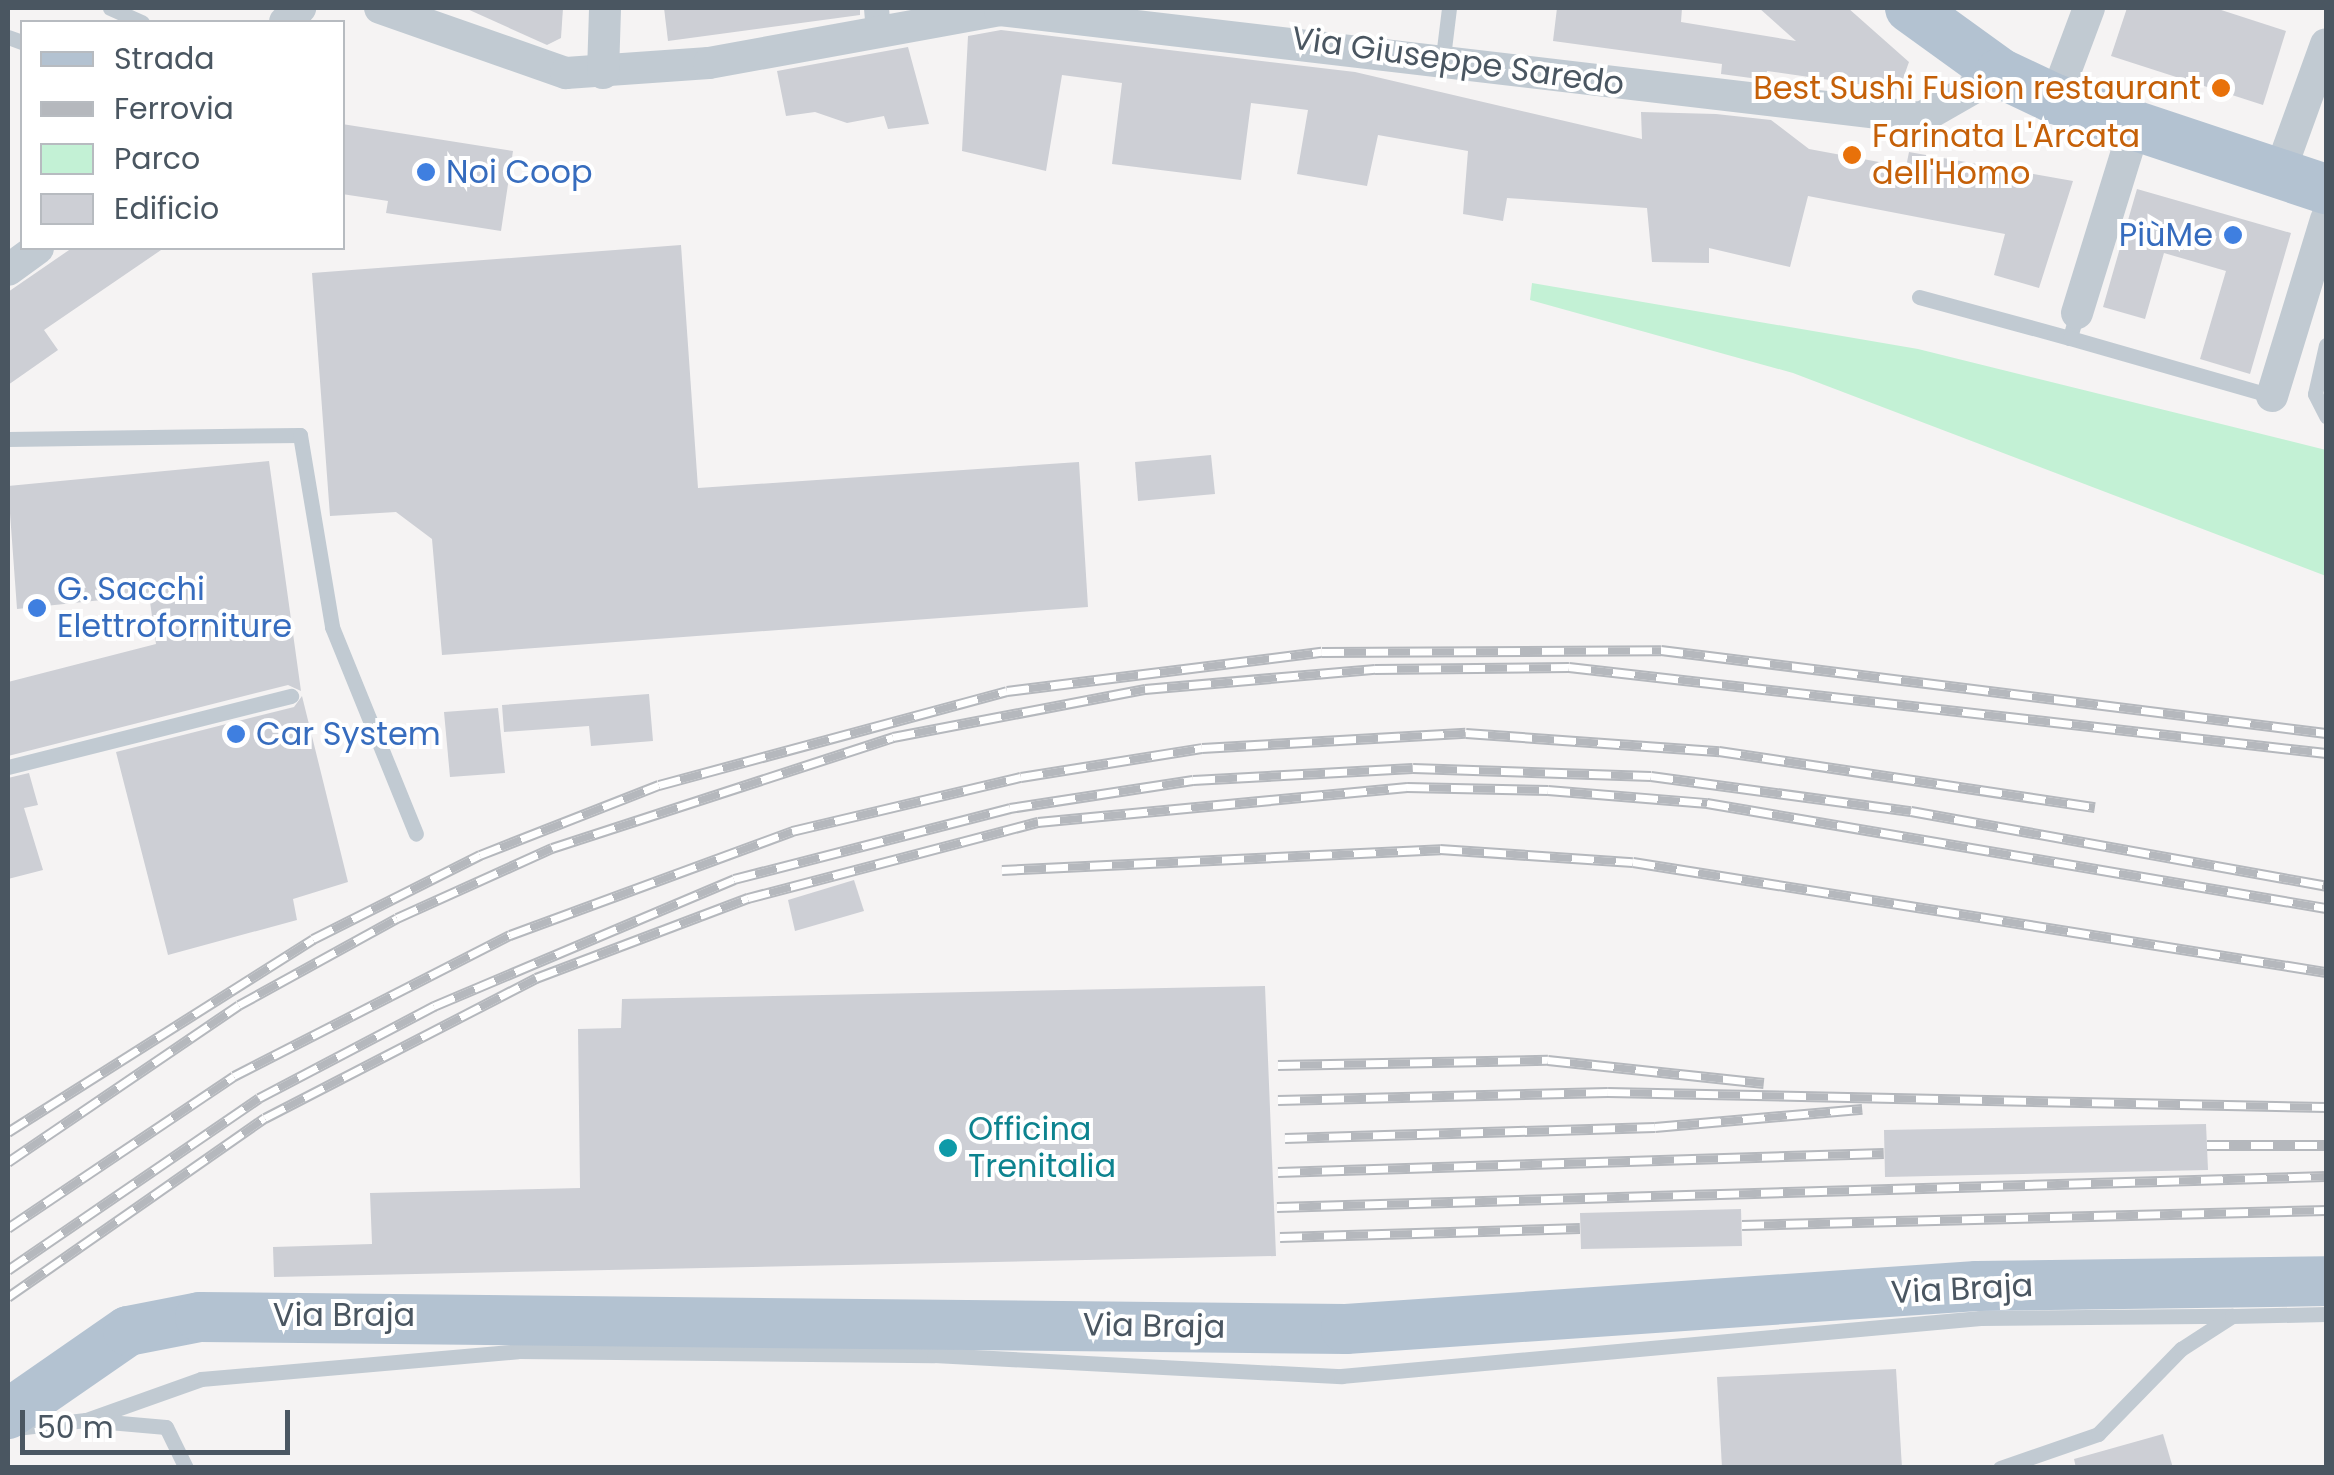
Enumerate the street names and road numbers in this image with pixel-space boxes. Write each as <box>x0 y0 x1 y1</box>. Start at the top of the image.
street label: Via Giuseppe Saredo <box>1289 19 1627 103</box>
street label: Via Braja <box>1890 1266 2034 1312</box>
street label: Via Braja <box>273 1296 415 1334</box>
street label: Via Braja <box>1082 1306 1226 1346</box>

